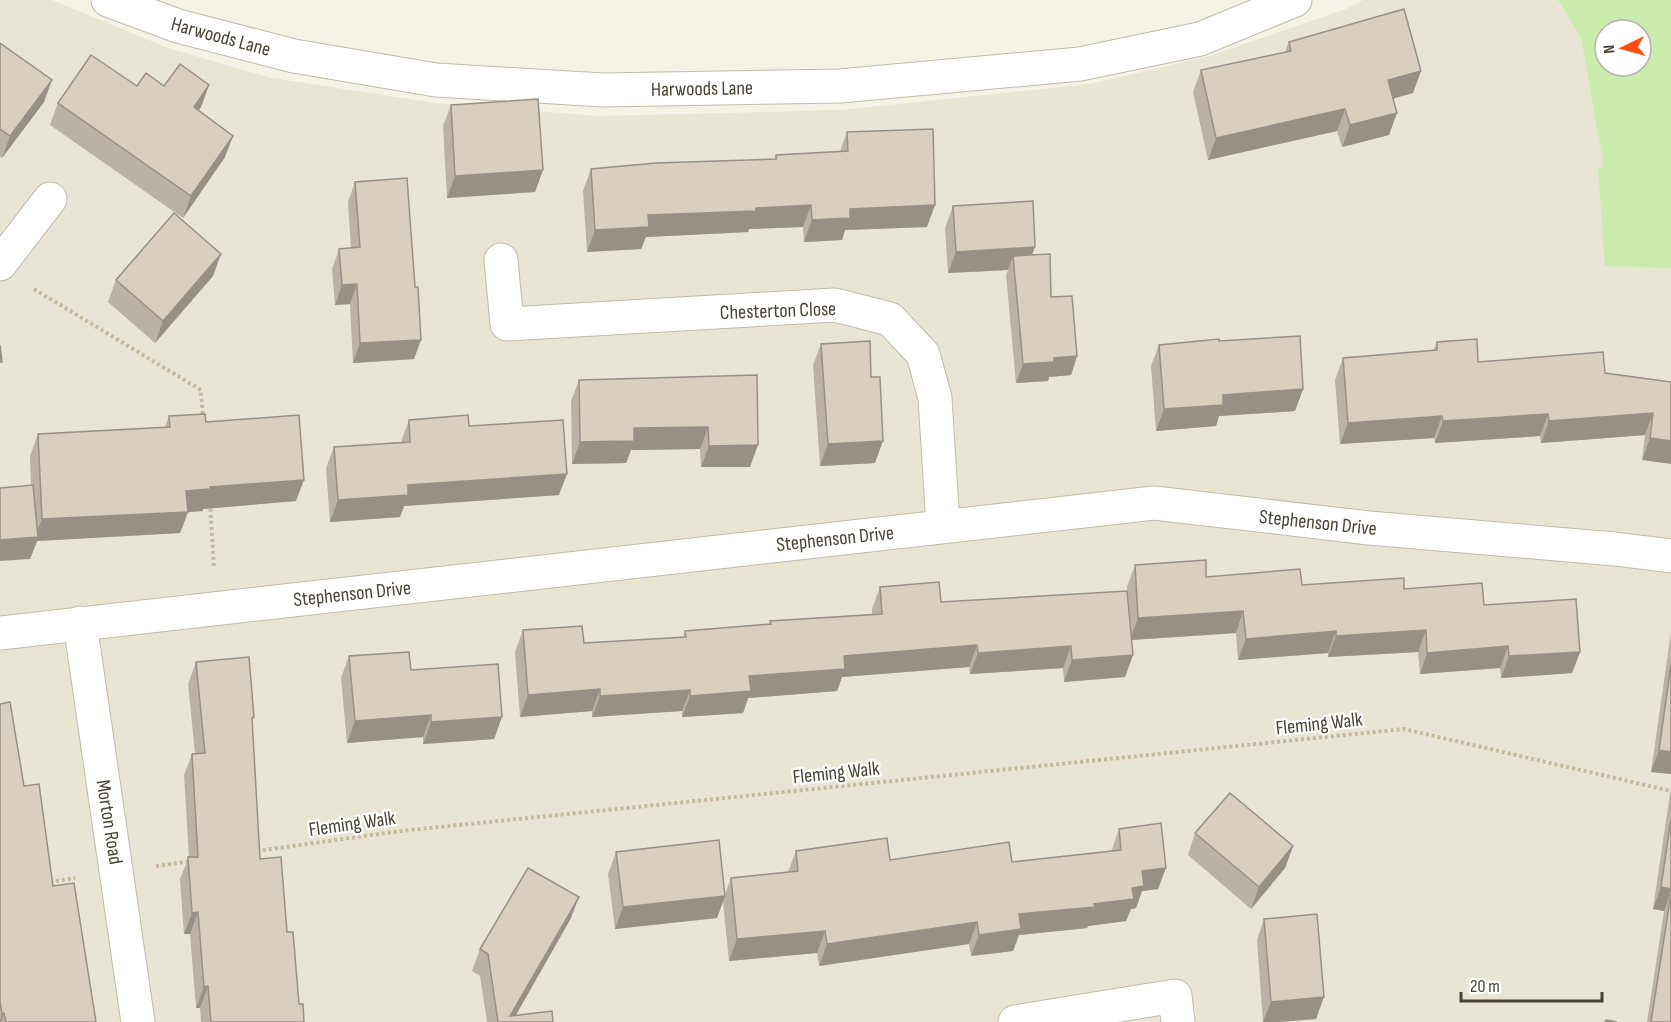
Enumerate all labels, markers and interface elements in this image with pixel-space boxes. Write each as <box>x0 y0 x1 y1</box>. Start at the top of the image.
street label: Harwoods Lane <box>168 12 273 62</box>
north arrow <box>1593 18 1653 78</box>
text: N <box>1600 44 1619 54</box>
street label: Harwoods Lane <box>651 76 753 102</box>
street label: Chesterton Close <box>719 297 837 325</box>
street label: Stephenson Drive <box>1258 505 1378 541</box>
street label: Stephenson Drive <box>775 521 895 557</box>
street label: Stephenson Drive <box>292 576 412 612</box>
street label: Fleming Walk <box>1274 707 1364 740</box>
street label: Fleming Walk <box>791 756 881 789</box>
street label: Morton Road <box>90 778 128 866</box>
street label: Fleming Walk <box>307 806 397 842</box>
scale bar <box>1461 965 1602 1003</box>
text: 20 m <box>1470 976 1500 997</box>

